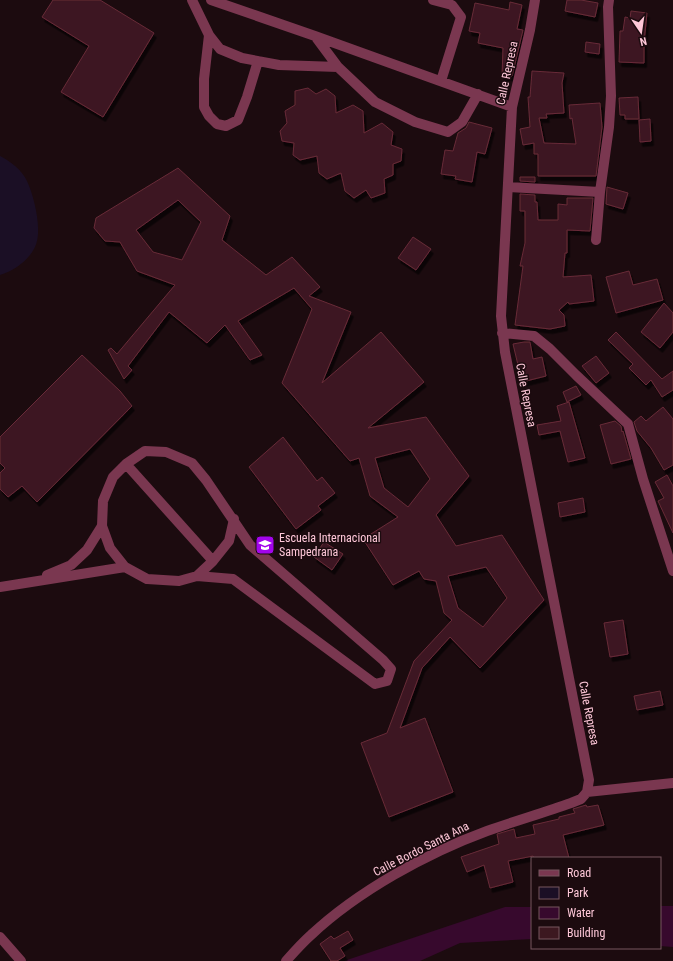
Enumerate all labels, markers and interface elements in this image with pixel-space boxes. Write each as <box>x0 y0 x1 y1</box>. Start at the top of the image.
north arrow <box>621 12 661 52</box>
text: N <box>638 34 648 48</box>
street label: Calle Represa <box>493 40 521 106</box>
street label: Calle Represa <box>513 362 539 428</box>
place label: Escuela Internacional Sampedrana <box>279 531 381 559</box>
school or university icon: Escuela Internacional Sampedrana <box>254 534 276 556</box>
street label: Calle Represa <box>576 680 602 746</box>
street label: Calle Bordo Santa Ana <box>371 819 471 879</box>
legend <box>531 857 661 949</box>
text: Road <box>567 866 591 880</box>
text: Park <box>567 886 589 900</box>
text: Water <box>567 906 595 920</box>
text: Building <box>567 926 605 940</box>

